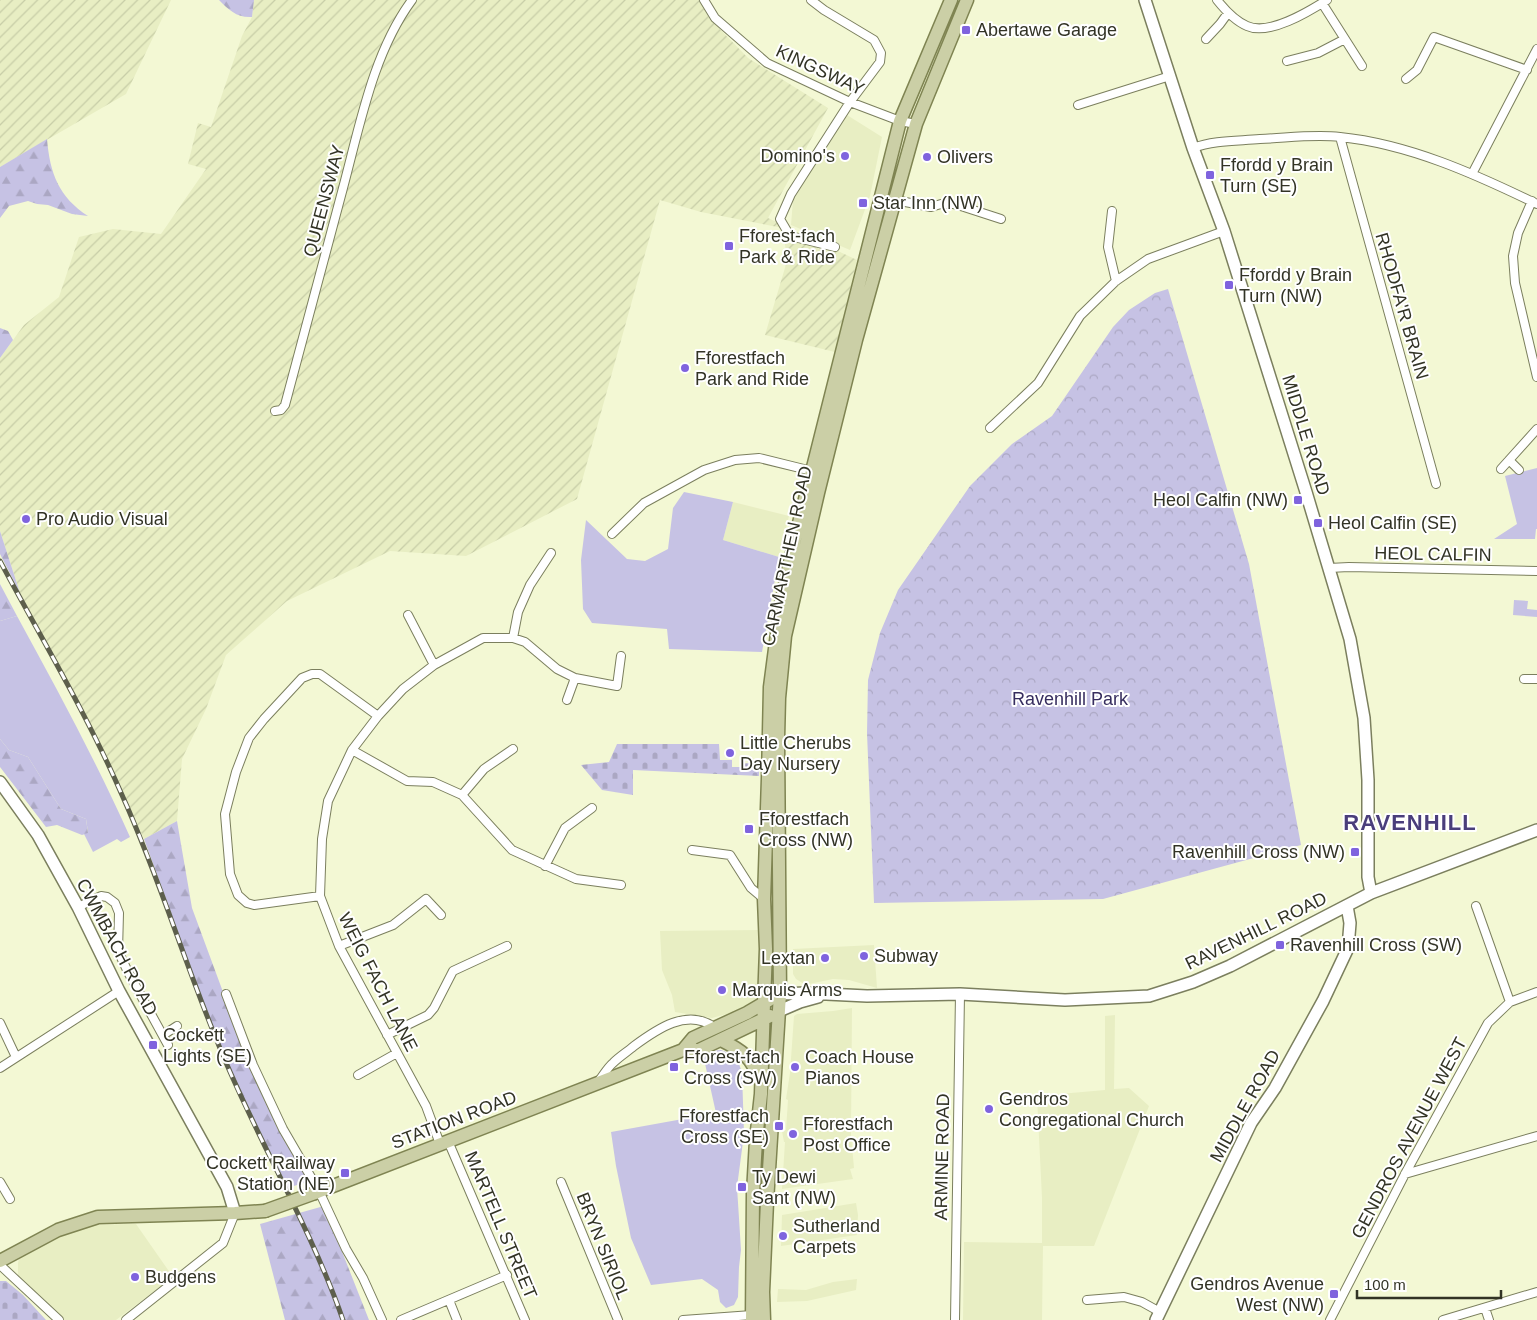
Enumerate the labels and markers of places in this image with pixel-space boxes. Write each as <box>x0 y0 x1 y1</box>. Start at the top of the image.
place label: Abertawe Garage <box>976 20 1117 40</box>
marker: Abertawe Garage <box>960 24 972 36</box>
place label: Domino's <box>761 146 835 166</box>
place label: Olivers <box>937 147 993 167</box>
marker: Domino's <box>839 150 851 162</box>
marker: Olivers <box>921 151 933 163</box>
place label: Ffordd y Brain Turn (SE) <box>1220 155 1333 196</box>
marker: Ffordd y Brain Turn (SE) <box>1204 169 1216 181</box>
place label: Star Inn (NW) <box>873 193 983 213</box>
marker: Star Inn (NW) <box>857 197 869 209</box>
place label: Fforest-fach Park & Ride <box>739 226 835 267</box>
marker: Fforest-fach Park & Ride <box>723 240 735 252</box>
place label: Ffordd y Brain Turn (NW) <box>1239 265 1352 306</box>
marker: Ffordd y Brain Turn (NW) <box>1223 279 1235 291</box>
place label: Fforestfach Park and Ride <box>695 348 809 389</box>
marker: Fforestfach Park and Ride <box>679 362 691 374</box>
place label: Heol Calfin (NW) <box>1153 490 1288 510</box>
marker: Heol Calfin (NW) <box>1292 494 1304 506</box>
place label: Pro Audio Visual <box>36 509 168 529</box>
marker: Pro Audio Visual <box>20 513 32 525</box>
place label: Heol Calfin (SE) <box>1328 513 1457 533</box>
marker: Heol Calfin (SE) <box>1312 517 1324 529</box>
place label: Little Cherubs Day Nursery <box>740 733 851 774</box>
marker: Little Cherubs Day Nursery <box>724 747 736 759</box>
place label: Fforestfach Cross (NW) <box>759 809 853 850</box>
marker: Fforestfach Cross (NW) <box>743 823 755 835</box>
place label: Ravenhill Cross (NW) <box>1172 842 1345 862</box>
marker: Ravenhill Cross (NW) <box>1349 846 1361 858</box>
place label: Ravenhill Cross (SW) <box>1290 935 1462 955</box>
marker: Ravenhill Cross (SW) <box>1274 939 1286 951</box>
place label: Subway <box>874 946 938 966</box>
place label: Lextan <box>761 948 815 968</box>
marker: Subway <box>858 950 870 962</box>
marker: Lextan <box>819 952 831 964</box>
place label: Marquis Arms <box>732 980 842 1000</box>
marker: Marquis Arms <box>716 984 728 996</box>
place label: Cockett Lights (SE) <box>163 1025 252 1066</box>
marker: Cockett Lights (SE) <box>147 1039 159 1051</box>
place label: Fforest-fach Cross (SW) <box>684 1047 780 1088</box>
place label: Coach House Pianos <box>805 1047 914 1088</box>
marker: Fforest-fach Cross (SW) <box>668 1061 680 1073</box>
marker: Coach House Pianos <box>789 1061 801 1073</box>
place label: Gendros Congregational Church <box>999 1089 1184 1130</box>
marker: Gendros Congregational Church <box>983 1103 995 1115</box>
place label: Fforestfach Cross (SE) <box>679 1106 769 1147</box>
place label: Fforestfach Post Office <box>803 1114 893 1155</box>
marker: Fforestfach Cross (SE) <box>773 1120 785 1132</box>
marker: Fforestfach Post Office <box>787 1128 799 1140</box>
place label: Cockett Railway Station (NE) <box>206 1153 335 1194</box>
marker: Cockett Railway Station (NE) <box>339 1167 351 1179</box>
place label: Ty Dewi Sant (NW) <box>752 1167 836 1208</box>
marker: Ty Dewi Sant (NW) <box>736 1181 748 1193</box>
place label: Sutherland Carpets <box>793 1216 880 1257</box>
marker: Sutherland Carpets <box>777 1230 789 1242</box>
place label: Budgens <box>145 1267 216 1287</box>
marker: Budgens <box>129 1271 141 1283</box>
place label: Gendros Avenue West (NW) <box>1190 1274 1324 1315</box>
marker: Gendros Avenue West (NW) <box>1328 1288 1340 1300</box>

